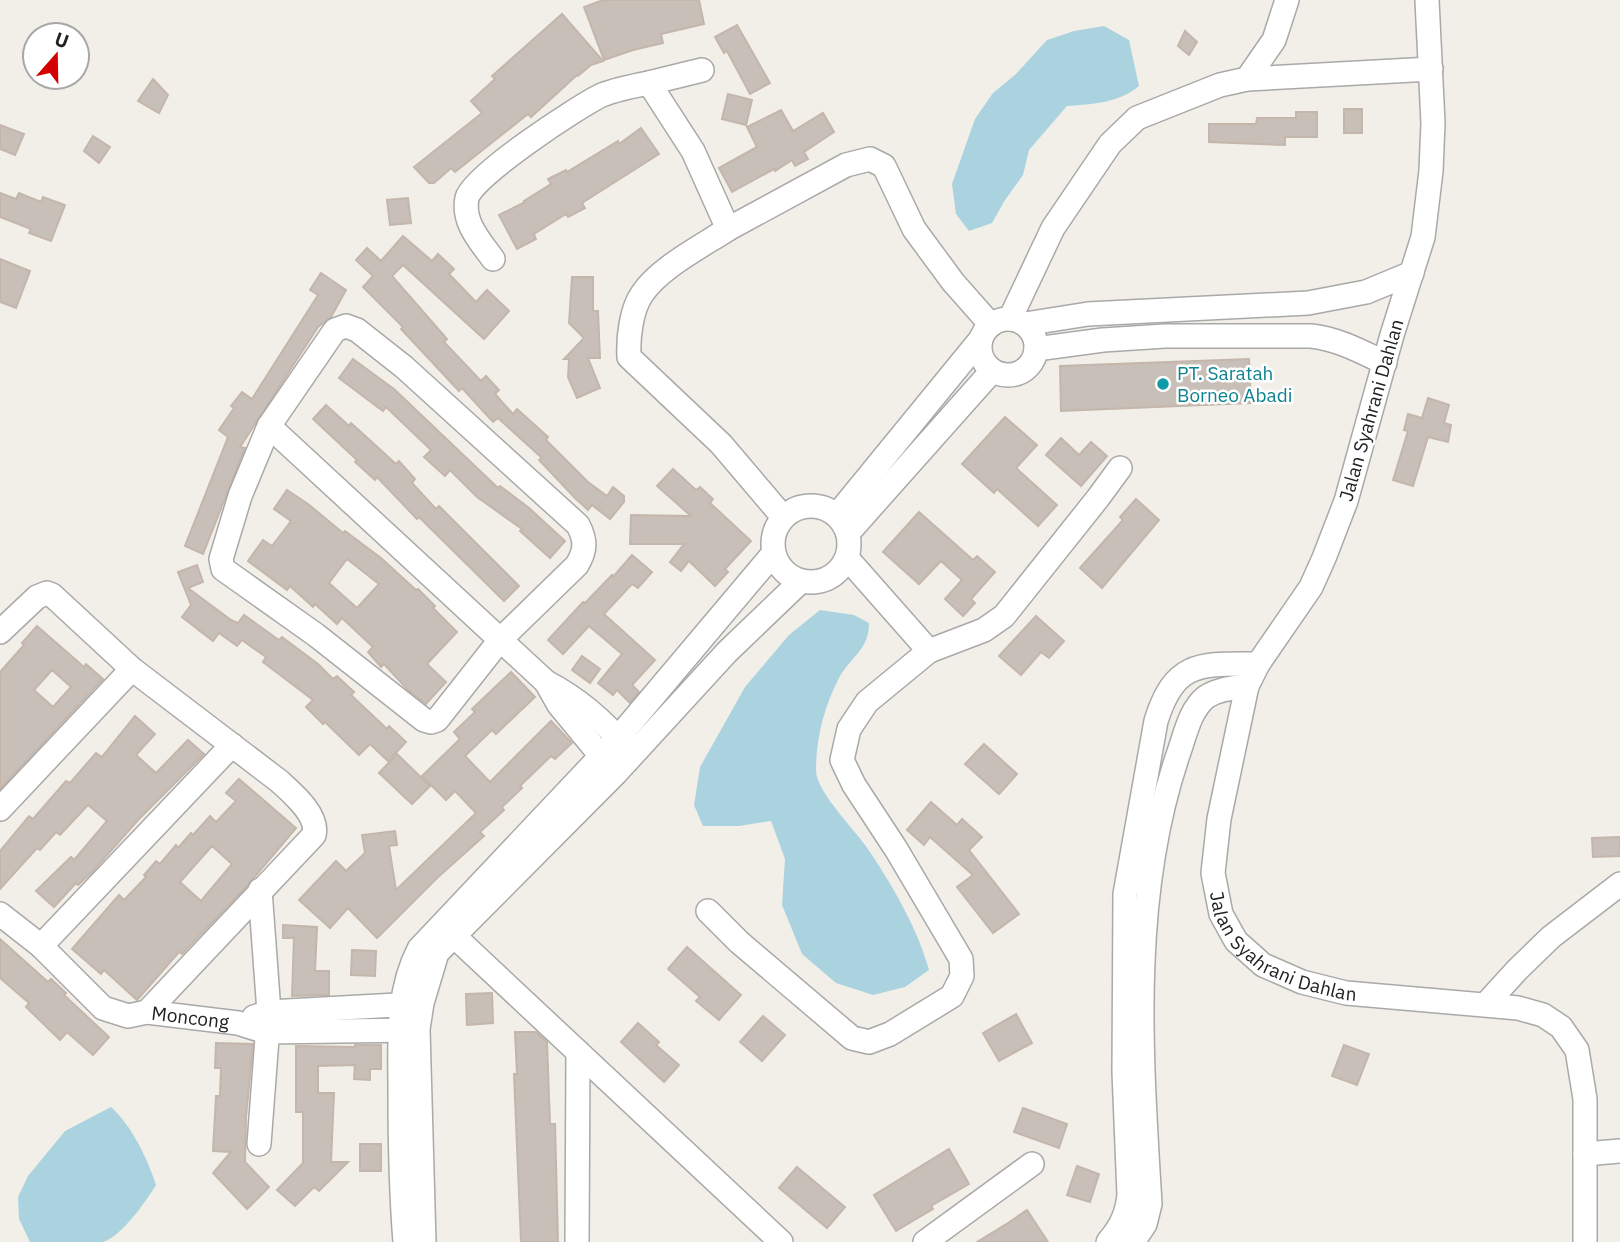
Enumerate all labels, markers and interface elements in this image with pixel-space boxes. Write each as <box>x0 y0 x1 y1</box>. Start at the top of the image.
north arrow <box>21 21 91 91</box>
text: U <box>52 26 72 54</box>
street label: Jalan Syahrani Dahlan <box>1333 316 1409 504</box>
place label: PT. Saratah Borneo Abadi <box>1177 361 1292 407</box>
marker: PT. Saratah Borneo Abadi <box>1155 376 1171 392</box>
street label: Jalan Syahrani Dahlan <box>1205 889 1358 1006</box>
street label: Moncong <box>150 1001 230 1034</box>

